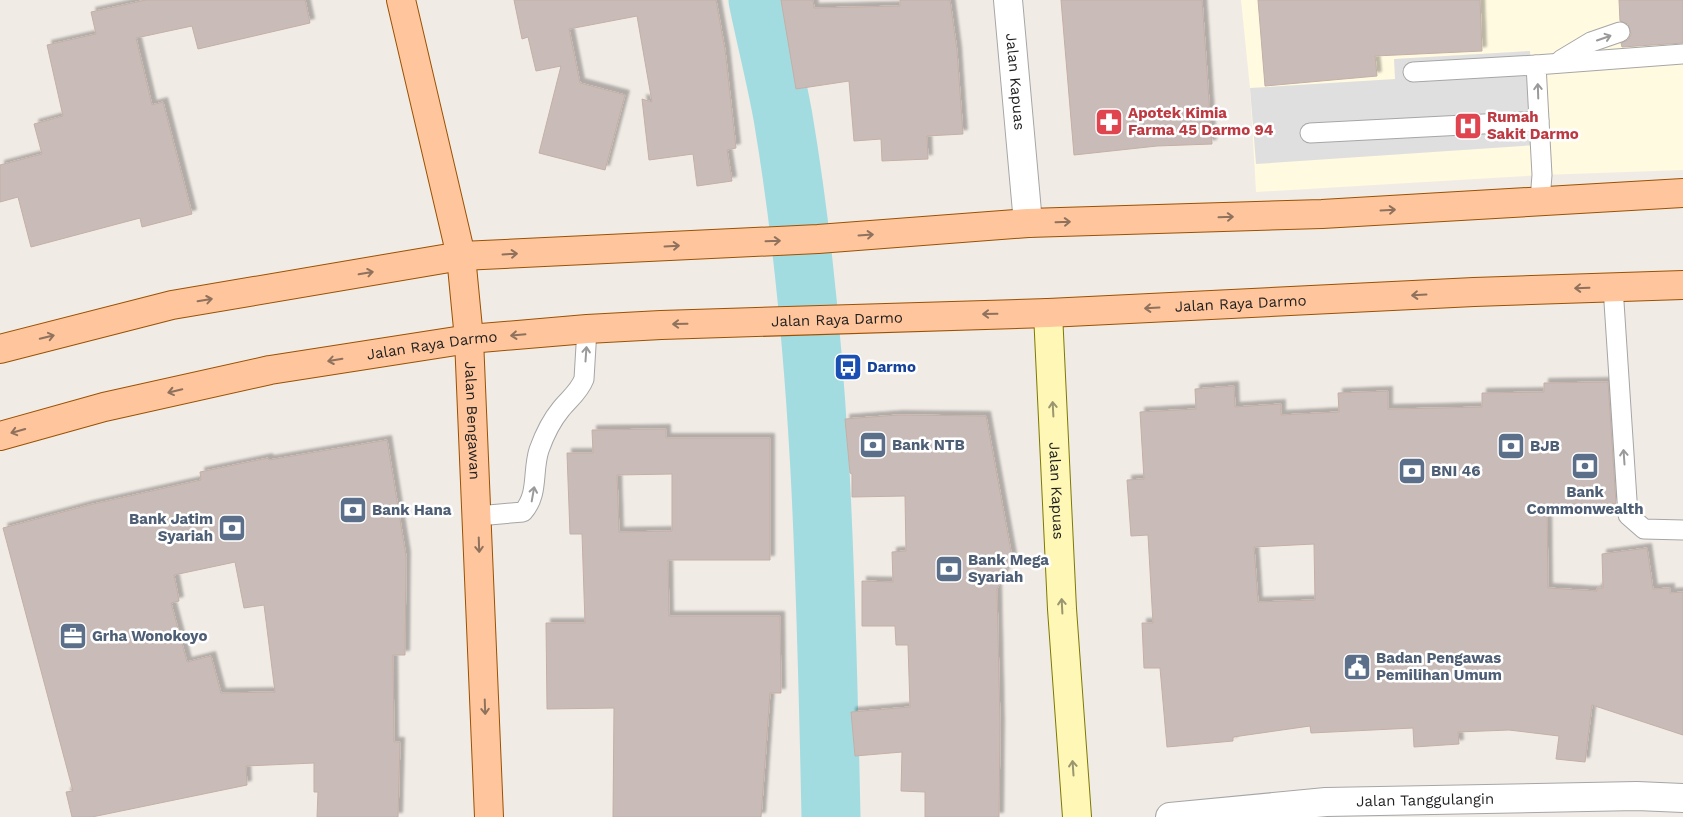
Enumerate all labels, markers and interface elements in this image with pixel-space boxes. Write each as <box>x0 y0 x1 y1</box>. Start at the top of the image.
street label: Jalan Kapuas <box>1002 32 1029 131</box>
one-way arrow <box>1596 33 1611 42</box>
one-way arrow <box>1533 84 1542 100</box>
place label: Apotek Kimia Farma 45 Darmo 94 <box>1128 104 1274 139</box>
pharmacy icon: Apotek Kimia Farma 45 Darmo 94 <box>1094 107 1124 137</box>
place label: Rumah Sakit Darmo <box>1487 108 1579 143</box>
hospital icon: Rumah Sakit Darmo <box>1453 111 1483 141</box>
one-way arrow <box>1380 205 1396 214</box>
one-way arrow <box>1218 212 1234 222</box>
one-way arrow <box>1055 217 1071 227</box>
one-way arrow <box>858 231 874 240</box>
one-way arrow <box>765 236 781 245</box>
one-way arrow <box>664 241 680 250</box>
one-way arrow <box>502 249 518 259</box>
one-way arrow <box>357 267 373 277</box>
one-way arrow <box>1574 284 1590 293</box>
one-way arrow <box>1412 290 1428 299</box>
street label: Jalan Raya Darmo <box>1174 291 1307 316</box>
one-way arrow <box>197 294 213 304</box>
one-way arrow <box>1145 304 1161 313</box>
street label: Jalan Raya Darmo <box>771 309 903 331</box>
one-way arrow <box>982 309 998 319</box>
one-way arrow <box>672 320 688 329</box>
street label: Jalan Raya Darmo <box>365 328 498 364</box>
one-way arrow <box>510 330 526 340</box>
one-way arrow <box>39 332 55 341</box>
one-way arrow <box>581 346 590 362</box>
bus stop icon: Darmo <box>833 352 863 382</box>
one-way arrow <box>327 355 343 365</box>
place label: Darmo <box>867 358 916 376</box>
street label: Jalan Bengawan <box>461 361 484 480</box>
one-way arrow <box>168 387 184 396</box>
one-way arrow <box>1048 401 1057 417</box>
one-way arrow <box>10 427 26 436</box>
bank icon: Bank NTB <box>858 430 888 460</box>
bank icon: BJB <box>1496 431 1526 461</box>
place label: Bank NTB <box>892 436 965 454</box>
place label: BJB <box>1530 437 1560 455</box>
street label: Jalan Kapuas <box>1045 442 1068 540</box>
one-way arrow <box>1619 450 1629 466</box>
bank icon: Bank Commonwealth <box>1570 451 1600 481</box>
bank icon: BNI 46 <box>1397 456 1427 486</box>
place label: BNI 46 <box>1431 462 1480 480</box>
place label: Bank Commonwealth <box>1526 483 1644 518</box>
one-way arrow <box>528 487 538 503</box>
bank icon: Bank Hana <box>338 495 368 525</box>
place label: Bank Hana <box>372 501 452 519</box>
place label: Bank Jatim Syariah <box>129 510 213 545</box>
bank icon: Bank Jatim Syariah <box>217 513 247 543</box>
one-way arrow <box>474 536 484 553</box>
place label: Bank Mega Syariah <box>968 551 1049 586</box>
bank icon: Bank Mega Syariah <box>934 554 964 584</box>
one-way arrow <box>1057 599 1066 615</box>
office icon: Grha Wonokoyo <box>58 621 88 651</box>
place label: Grha Wonokoyo <box>92 627 207 645</box>
place label: Badan Pengawas Pemilihan Umum <box>1376 649 1502 684</box>
public building icon: Badan Pengawas Pemilihan Umum <box>1342 652 1372 682</box>
one-way arrow <box>480 699 490 715</box>
one-way arrow <box>1069 761 1078 777</box>
street label: Jalan Tanggulangin <box>1356 790 1494 810</box>

